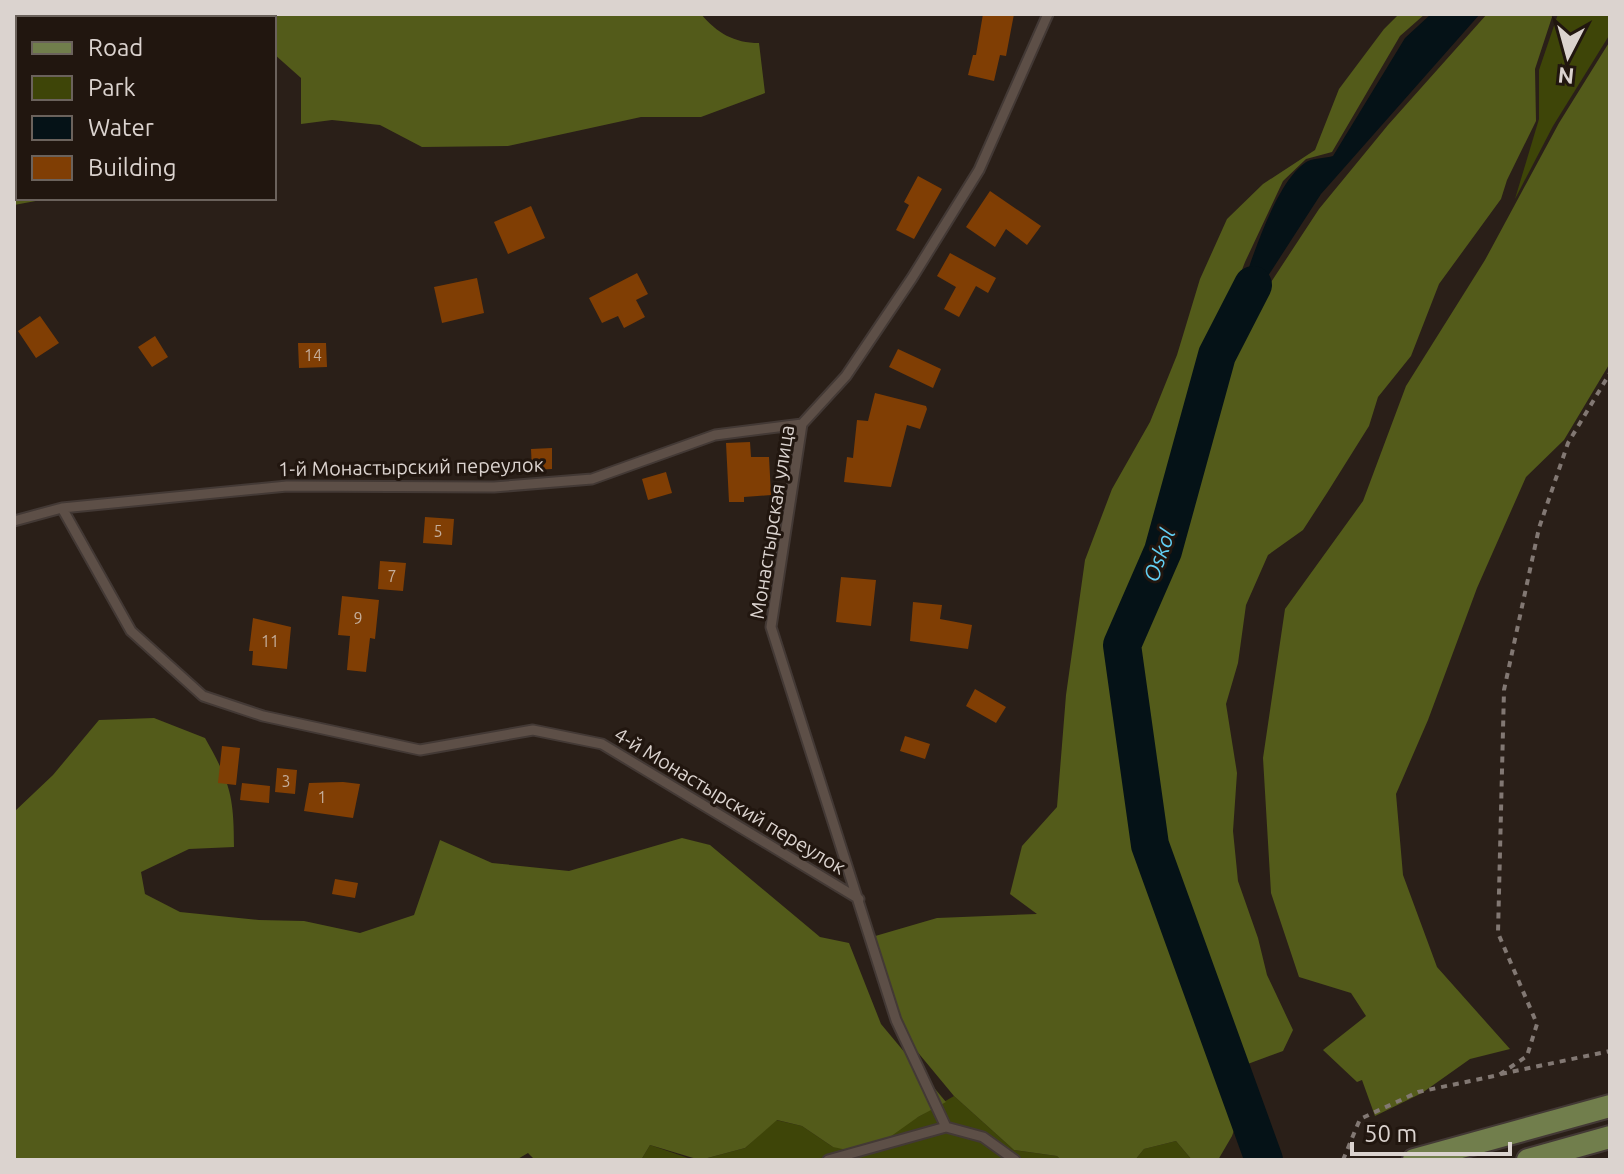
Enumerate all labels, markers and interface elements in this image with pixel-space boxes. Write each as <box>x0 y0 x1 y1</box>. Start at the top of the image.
legend <box>16 16 276 200</box>
north arrow <box>1528 16 1608 96</box>
text: Road <box>88 34 143 61</box>
text: N <box>1556 63 1575 90</box>
text: Park <box>88 74 136 101</box>
text: Water <box>88 114 154 141</box>
text: Building <box>88 154 176 181</box>
house number: 14 <box>304 346 322 364</box>
street label: Монастырская улица <box>745 423 798 621</box>
street label: 1-й Монастырский переулок <box>278 453 544 480</box>
house number: 5 <box>433 522 443 540</box>
water label: Oskol <box>1137 525 1180 585</box>
house number: 7 <box>387 567 397 585</box>
house number: 9 <box>353 609 363 627</box>
house number: 11 <box>261 632 279 650</box>
street label: 4-й Монастырский переулок <box>610 722 850 879</box>
house number: 3 <box>281 772 291 790</box>
house number: 1 <box>317 788 327 806</box>
scale bar <box>1352 1106 1510 1156</box>
text: 50 m <box>1364 1120 1417 1147</box>

